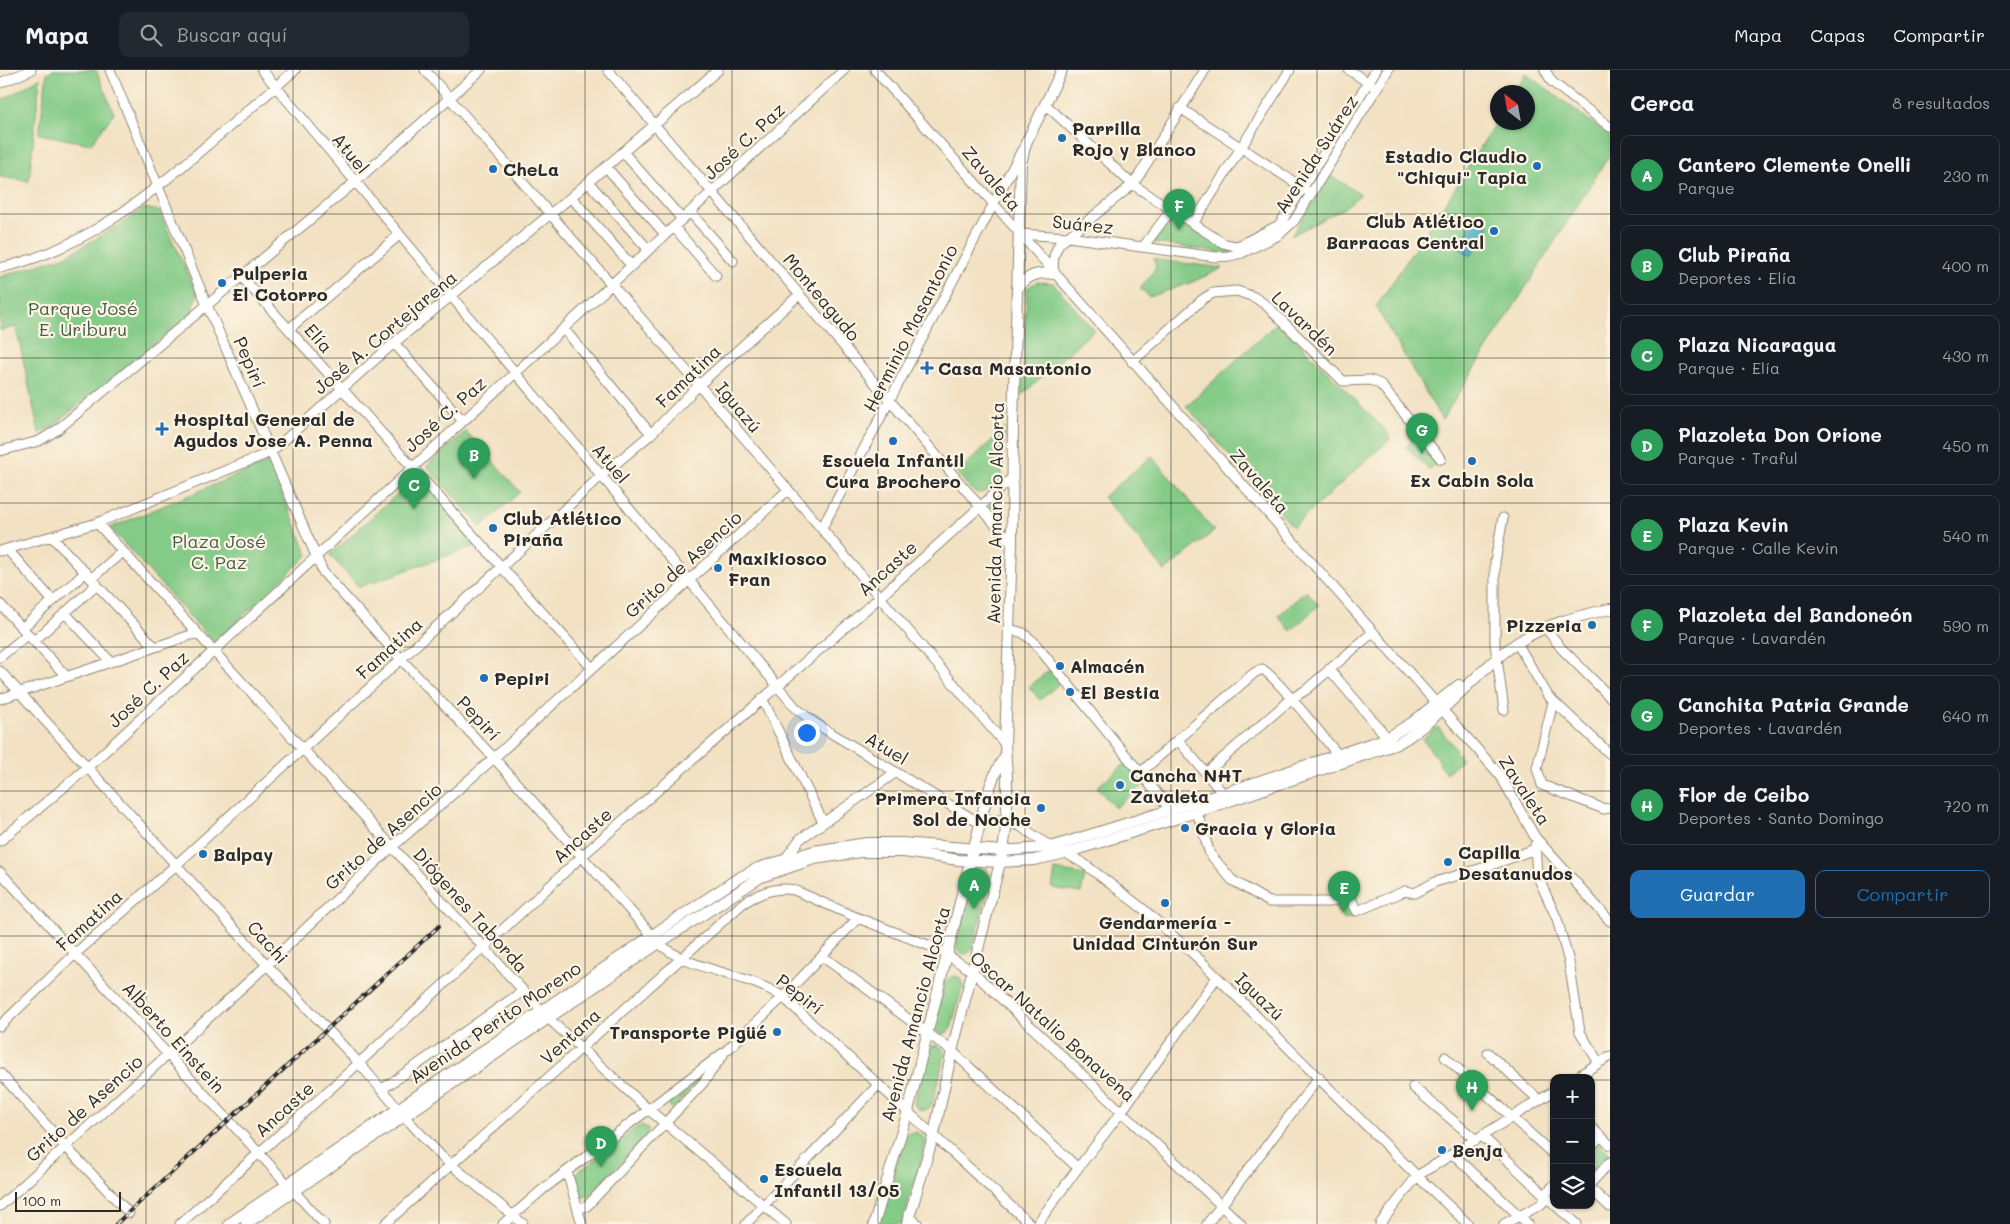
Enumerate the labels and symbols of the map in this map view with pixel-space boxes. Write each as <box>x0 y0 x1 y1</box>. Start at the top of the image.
north arrow <box>1490 85 1535 130</box>
street label: Avenida Suárez <box>1269 90 1363 218</box>
street label: José C. Paz <box>698 97 790 185</box>
place label: Parrilla Rojo y Blanco <box>1072 116 1196 161</box>
street label: Atuel <box>327 128 375 178</box>
marker: Parrilla Rojo y Blanco <box>1056 132 1068 144</box>
street label: Zavaleta <box>957 140 1027 216</box>
place label: Estadio Claudio "Chiqui" Tapia <box>1384 144 1527 189</box>
place label: CheLa <box>503 157 559 181</box>
marker: Estadio Claudio "Chiqui" Tapia <box>1531 160 1543 172</box>
marker: CheLa <box>487 163 499 175</box>
pin: F <box>1163 189 1195 230</box>
street label: Suárez <box>1051 209 1115 239</box>
place label: Club Atlético Barracas Central <box>1326 209 1484 254</box>
marker: Club Atlético Barracas Central <box>1488 225 1500 237</box>
street label: Herminio Masantonio <box>857 240 963 416</box>
street label: Monteagudo <box>778 248 866 346</box>
place label: Pulperia El Cotorro <box>232 261 328 306</box>
street label: José A. Cortejarena <box>308 265 462 399</box>
marker: Pulperia El Cotorro <box>216 277 228 289</box>
street label: Lavardén <box>1267 286 1343 360</box>
park label: Parque José E. Uriburu <box>28 296 138 341</box>
street label: Elía <box>300 318 338 358</box>
street label: Pepirí <box>229 333 271 391</box>
street label: Famatina <box>650 339 726 413</box>
place label: Casa Masantonio <box>938 356 1091 380</box>
marker: Casa Masantonio <box>920 361 934 375</box>
street label: José C. Paz <box>399 371 491 457</box>
street label: Iguazú <box>711 377 767 437</box>
street label: Avenida Amancio Alcorta <box>981 402 1009 624</box>
place label: Hospital General de Agudos Jose A. Penna <box>173 407 373 452</box>
pin: G <box>1406 413 1438 454</box>
marker: Hospital General de Agudos Jose A. Penna <box>155 422 169 436</box>
marker: Escuela Infantil Cura Brochero <box>887 435 899 447</box>
pin: B <box>458 438 490 479</box>
street label: Atuel <box>587 438 635 488</box>
street label: Zavaleta <box>1225 443 1295 519</box>
place label: Escuela Infantil Cura Brochero <box>822 448 964 493</box>
marker: Ex Cabin Sola <box>1466 455 1478 467</box>
pin: C <box>398 468 430 509</box>
place label: Ex Cabin Sola <box>1410 468 1534 492</box>
street label: Grito de Asencio <box>619 505 747 623</box>
place label: Club Atlético Piraña <box>503 506 621 551</box>
marker: Club Atlético Piraña <box>487 522 499 534</box>
park label: Plaza José C. Paz <box>172 529 266 574</box>
street label: Ancaste <box>852 535 922 601</box>
place label: Maxikiosco Fran <box>728 546 827 591</box>
marker: Maxikiosco Fran <box>712 562 724 574</box>
street label: Famatina <box>351 612 427 684</box>
place label: Pizzeria <box>1506 613 1582 637</box>
marker: Pizzeria <box>1586 619 1598 631</box>
street label: José C. Paz <box>102 645 194 733</box>
place label: Almacén <box>1070 654 1145 678</box>
marker: Almacén <box>1054 660 1066 672</box>
place label: Pepiri <box>494 666 550 690</box>
marker: Pepiri <box>478 672 490 684</box>
place label: El Bestia <box>1080 680 1160 704</box>
marker: El Bestia <box>1064 686 1076 698</box>
street label: Pepirí <box>452 690 506 746</box>
your location <box>794 720 820 746</box>
street label: Atuel <box>861 726 913 770</box>
street label: Zavaleta <box>1493 750 1557 830</box>
place label: Cancha NHT Zavaleta <box>1130 763 1243 808</box>
street label: Grito de Asencio <box>319 777 447 895</box>
marker: Cancha NHT Zavaleta <box>1114 779 1126 791</box>
place label: Primera Infancia Sol de Noche <box>875 786 1031 831</box>
street label: Ancaste <box>547 802 617 868</box>
marker: Primera Infancia Sol de Noche <box>1035 802 1047 814</box>
place label: Gracia y Gloria <box>1195 816 1336 840</box>
marker: Gracia y Gloria <box>1179 822 1191 834</box>
place label: Capilla Desatanudos <box>1458 840 1573 885</box>
place label: Balpay <box>213 842 273 866</box>
street label: Diógenes Taborda <box>408 842 534 978</box>
marker: Balpay <box>197 848 209 860</box>
marker: Capilla Desatanudos <box>1442 856 1454 868</box>
pin: A <box>958 868 990 909</box>
pin: E <box>1328 871 1360 912</box>
street label: Famatina <box>51 884 127 956</box>
marker: Gendarmería - Unidad Cinturón Sur <box>1159 897 1171 909</box>
street label: Avenida Amancio Alcorta <box>875 904 955 1124</box>
place label: Gendarmería - Unidad Cinturón Sur <box>1072 910 1258 955</box>
street label: Cachi <box>242 915 294 969</box>
street label: Oscar Natalio Bonavena <box>965 945 1141 1107</box>
street label: Avenida Perito Moreno <box>405 955 586 1088</box>
street label: Iguazú <box>1230 967 1290 1025</box>
street label: Pepirí <box>772 968 828 1020</box>
street label: Alberto Einstein <box>118 976 230 1098</box>
street label: Ventana <box>535 1003 605 1069</box>
place label: Transporte Pigüé <box>610 1020 767 1044</box>
marker: Transporte Pigüé <box>771 1026 783 1038</box>
street label: Grito de Asencio <box>20 1049 148 1167</box>
pin: H <box>1456 1070 1488 1111</box>
street label: Ancaste <box>249 1076 319 1142</box>
pin: D <box>585 1126 617 1167</box>
place label: Benja <box>1452 1138 1503 1162</box>
marker: Benja <box>1436 1144 1448 1156</box>
place label: Escuela Infantil 13/05 <box>774 1157 899 1202</box>
marker: Escuela Infantil 13/05 <box>758 1173 770 1185</box>
scale bar <box>15 1189 121 1212</box>

